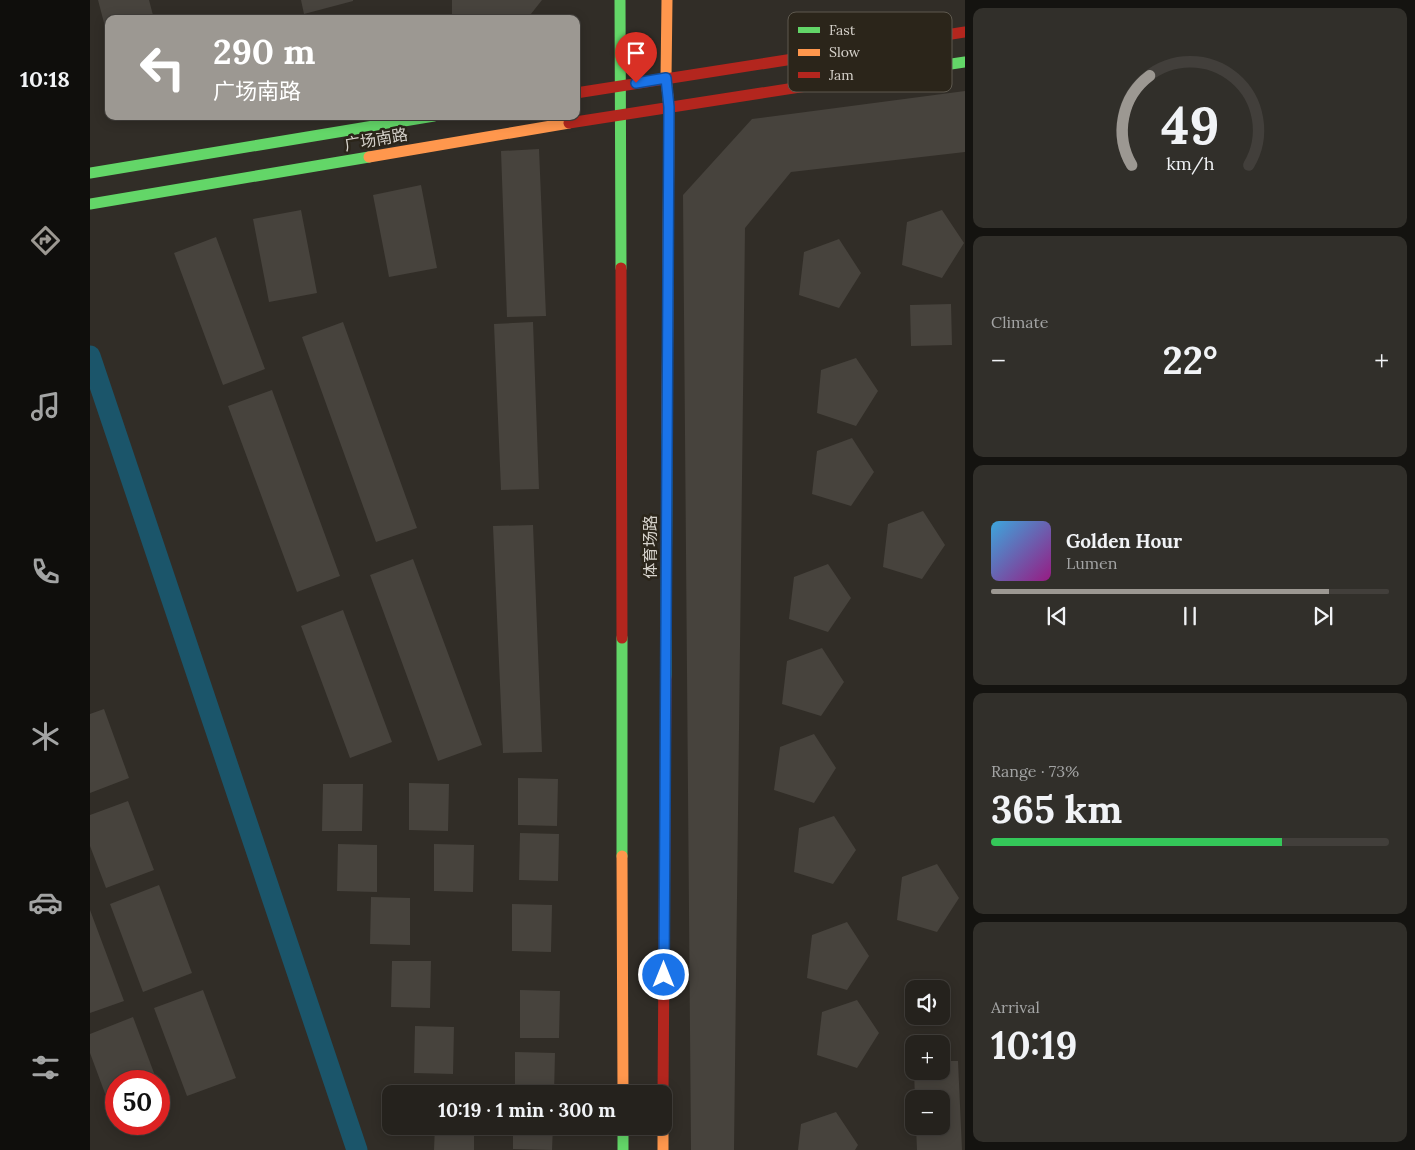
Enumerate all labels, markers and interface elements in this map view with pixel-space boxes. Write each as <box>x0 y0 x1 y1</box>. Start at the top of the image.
legend <box>788 12 952 92</box>
text: Fast <box>829 21 856 39</box>
text: 290 m <box>213 29 315 74</box>
pin <box>615 32 657 83</box>
icon: left <box>130 35 195 100</box>
icon: arrive <box>622 39 650 67</box>
text: Slow <box>829 43 861 61</box>
text: 10:18 <box>20 65 70 93</box>
text: Jam <box>828 66 854 84</box>
text: 广场南路 <box>213 77 301 105</box>
text: 49 <box>1161 92 1219 158</box>
street label: 广场南路 <box>343 124 409 154</box>
text: km/h <box>1166 152 1214 175</box>
icon: directions <box>28 223 63 258</box>
text: Climate <box>991 312 1048 332</box>
text: 22° <box>1162 336 1218 384</box>
text: − <box>991 343 1006 379</box>
text: + <box>1374 343 1389 379</box>
icon: music <box>28 389 63 424</box>
street label: 体育场路 <box>640 515 660 579</box>
text: Golden Hour <box>1066 529 1182 553</box>
text: Lumen <box>1066 553 1118 573</box>
icon: phone <box>28 554 63 589</box>
icon: previous <box>1043 602 1071 630</box>
icon: pause <box>1176 602 1204 630</box>
icon: next <box>1309 602 1337 630</box>
icon: climate <box>28 719 63 754</box>
text: Range · 73% <box>991 761 1079 781</box>
text: 365 km <box>991 785 1122 833</box>
icon: car <box>28 885 63 920</box>
position arrow <box>637 948 689 1000</box>
map controls <box>905 980 950 1135</box>
button: sound <box>905 980 950 1025</box>
text: Arrival <box>991 997 1040 1017</box>
text: 10:19 <box>991 1021 1077 1069</box>
button: + <box>905 1035 950 1080</box>
icon: filters <box>28 1050 63 1085</box>
speed limit sign: 50 <box>105 1070 170 1135</box>
button: − <box>905 1090 950 1135</box>
text: 10:19 · 1 min · 300 m <box>438 1098 616 1122</box>

